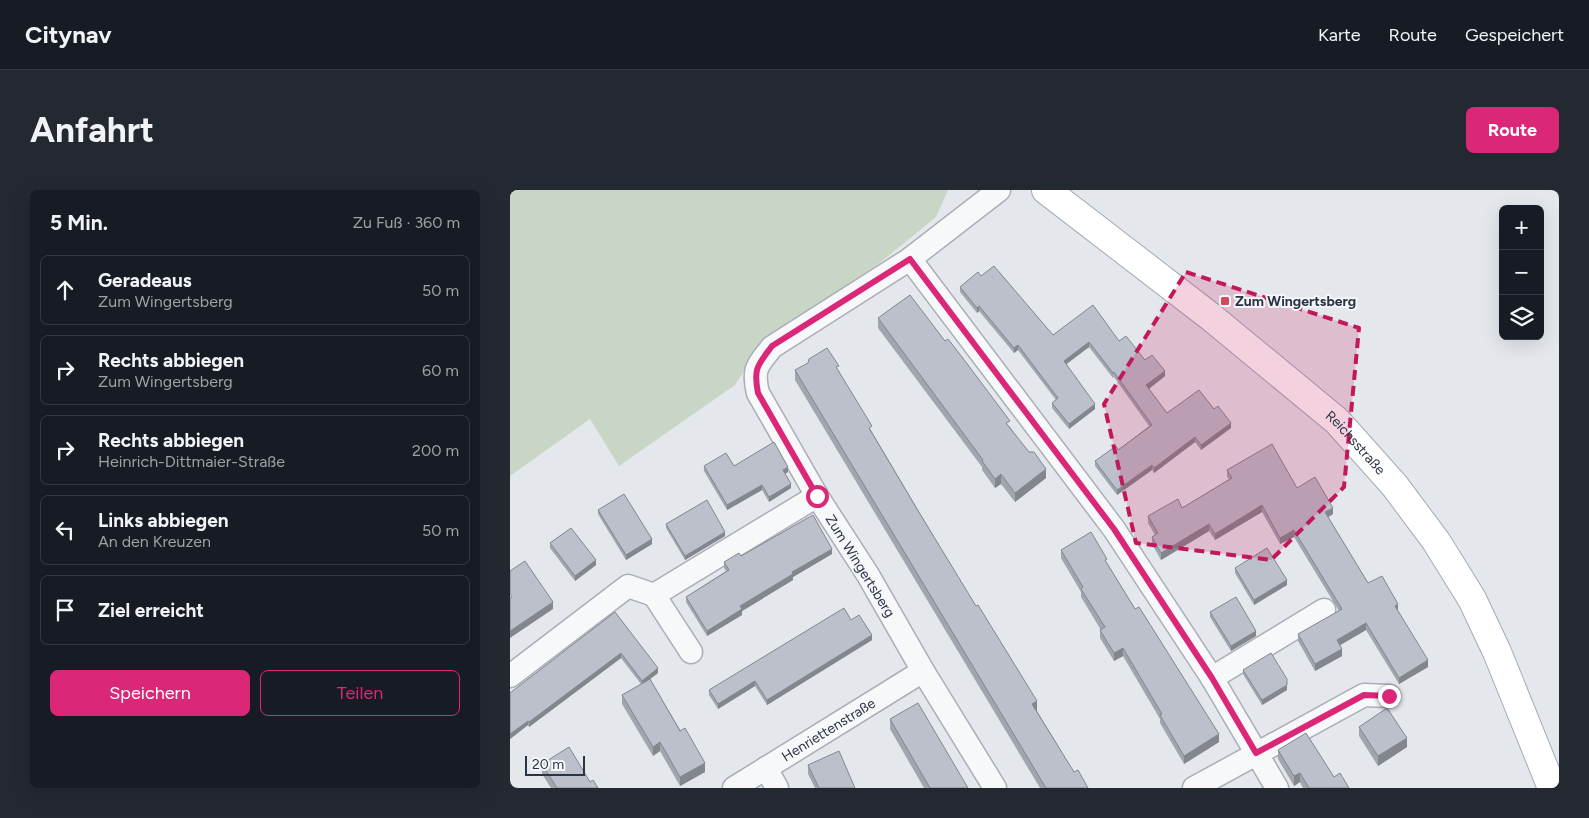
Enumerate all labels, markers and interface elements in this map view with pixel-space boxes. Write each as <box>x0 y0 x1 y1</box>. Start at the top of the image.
text: Citynav <box>25 20 112 49</box>
text: Karte <box>1318 24 1361 46</box>
text: Route <box>1389 24 1437 46</box>
text: Gespeichert <box>1465 24 1564 46</box>
button: Route <box>1466 107 1559 153</box>
text: Anfahrt <box>30 109 154 151</box>
map controls <box>1499 205 1544 340</box>
button: + <box>1499 205 1544 250</box>
text: 5 Min. <box>50 210 108 235</box>
text: Zu Fuß · 360 m <box>353 213 460 232</box>
button: − <box>1499 250 1544 295</box>
text: Geradeaus <box>98 269 192 292</box>
icon: ahead <box>51 276 79 304</box>
text: 50 m <box>422 281 459 300</box>
text: Zum Wingertsberg <box>98 292 233 311</box>
place label: Zum Wingertsberg <box>1235 293 1356 310</box>
marker: Zum Wingertsberg <box>1219 295 1231 307</box>
button: layers <box>1499 295 1544 340</box>
text: Rechts abbiegen <box>98 349 244 372</box>
icon: right <box>51 356 79 384</box>
text: 60 m <box>422 361 459 380</box>
text: Zum Wingertsberg <box>98 372 233 391</box>
street label: Reichsstraße <box>1322 407 1389 478</box>
text: Rechts abbiegen <box>98 429 244 452</box>
icon: right <box>51 436 79 464</box>
text: 200 m <box>412 441 459 460</box>
text: Heinrich-Dittmaier-Straße <box>98 452 285 471</box>
route start <box>806 485 829 508</box>
text: Links abbiegen <box>98 509 229 532</box>
street label: Zum Wingertsberg <box>822 512 898 620</box>
icon: left <box>51 516 79 544</box>
text: 50 m <box>422 521 459 540</box>
text: An den Kreuzen <box>98 532 211 551</box>
icon: arrive <box>51 596 79 624</box>
text: Ziel erreicht <box>98 599 204 622</box>
button: Speichern <box>50 670 250 716</box>
button: Teilen <box>260 670 460 716</box>
route end <box>1378 685 1401 708</box>
street label: Henriettenstraße <box>778 694 879 765</box>
scale bar <box>525 753 585 776</box>
text: 20 m <box>532 756 564 773</box>

